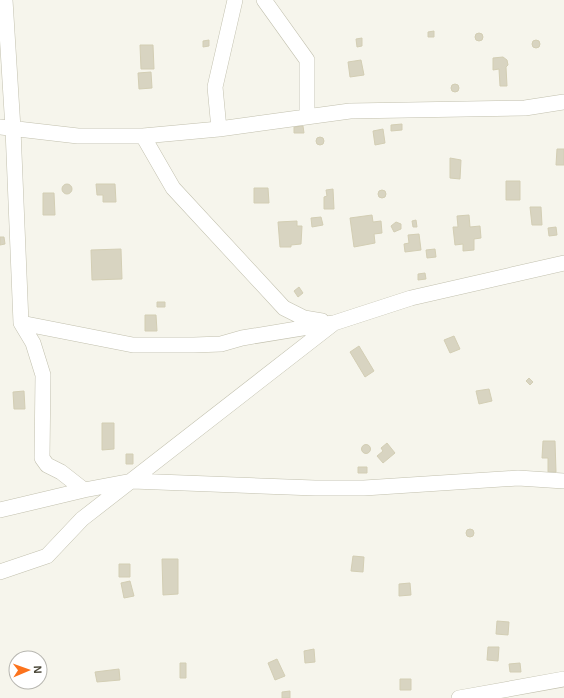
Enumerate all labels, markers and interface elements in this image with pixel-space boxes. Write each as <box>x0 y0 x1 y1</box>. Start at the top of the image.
north arrow <box>8 650 48 690</box>
text: N <box>32 665 44 674</box>

